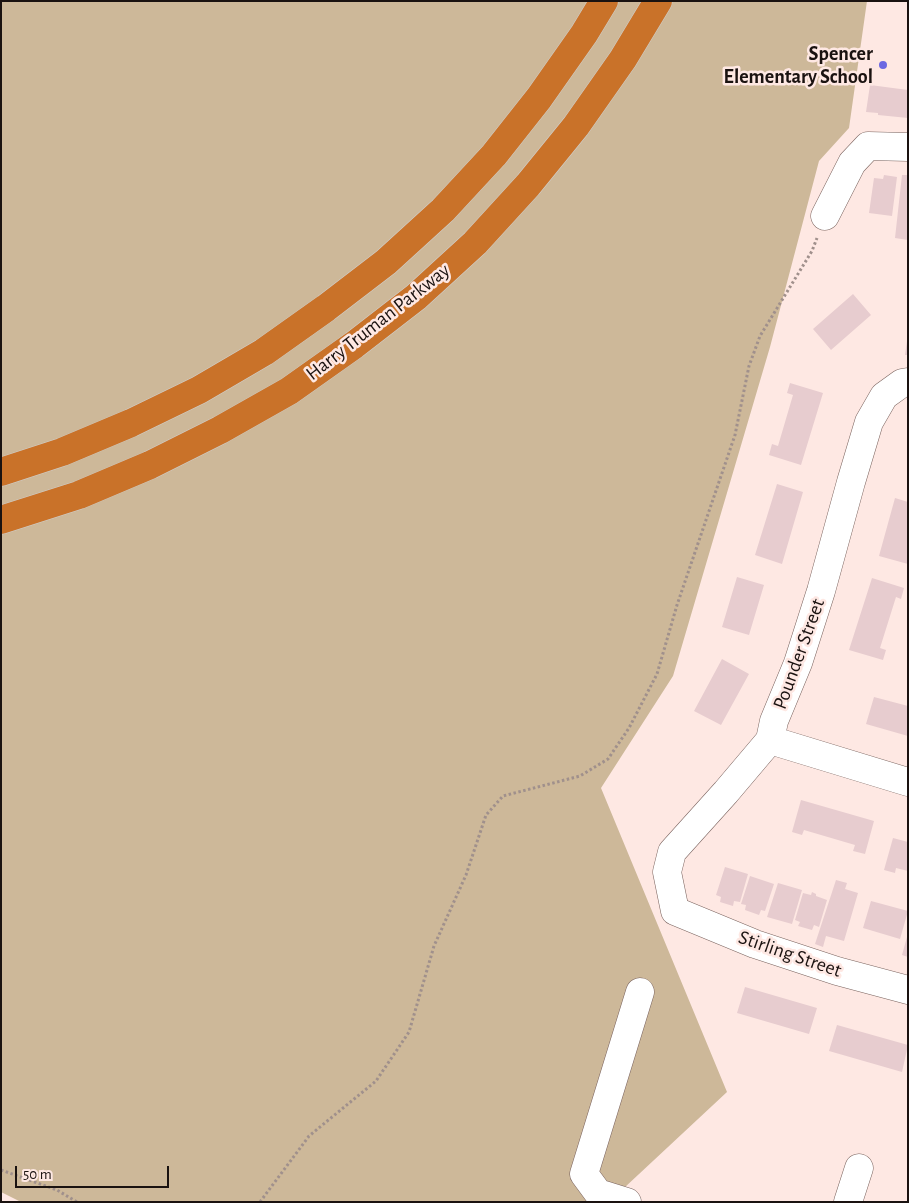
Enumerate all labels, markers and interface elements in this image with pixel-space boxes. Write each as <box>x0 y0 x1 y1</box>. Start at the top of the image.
place label: Spencer Elementary School <box>724 42 873 89</box>
marker: Spencer Elementary School <box>877 59 889 71</box>
street label: Harry Truman Parkway <box>301 258 455 386</box>
street label: Pounder Street <box>768 595 830 713</box>
street label: Stirling Street <box>735 925 845 983</box>
scale bar <box>18 1156 171 1188</box>
text: 50 m <box>23 1167 52 1182</box>

